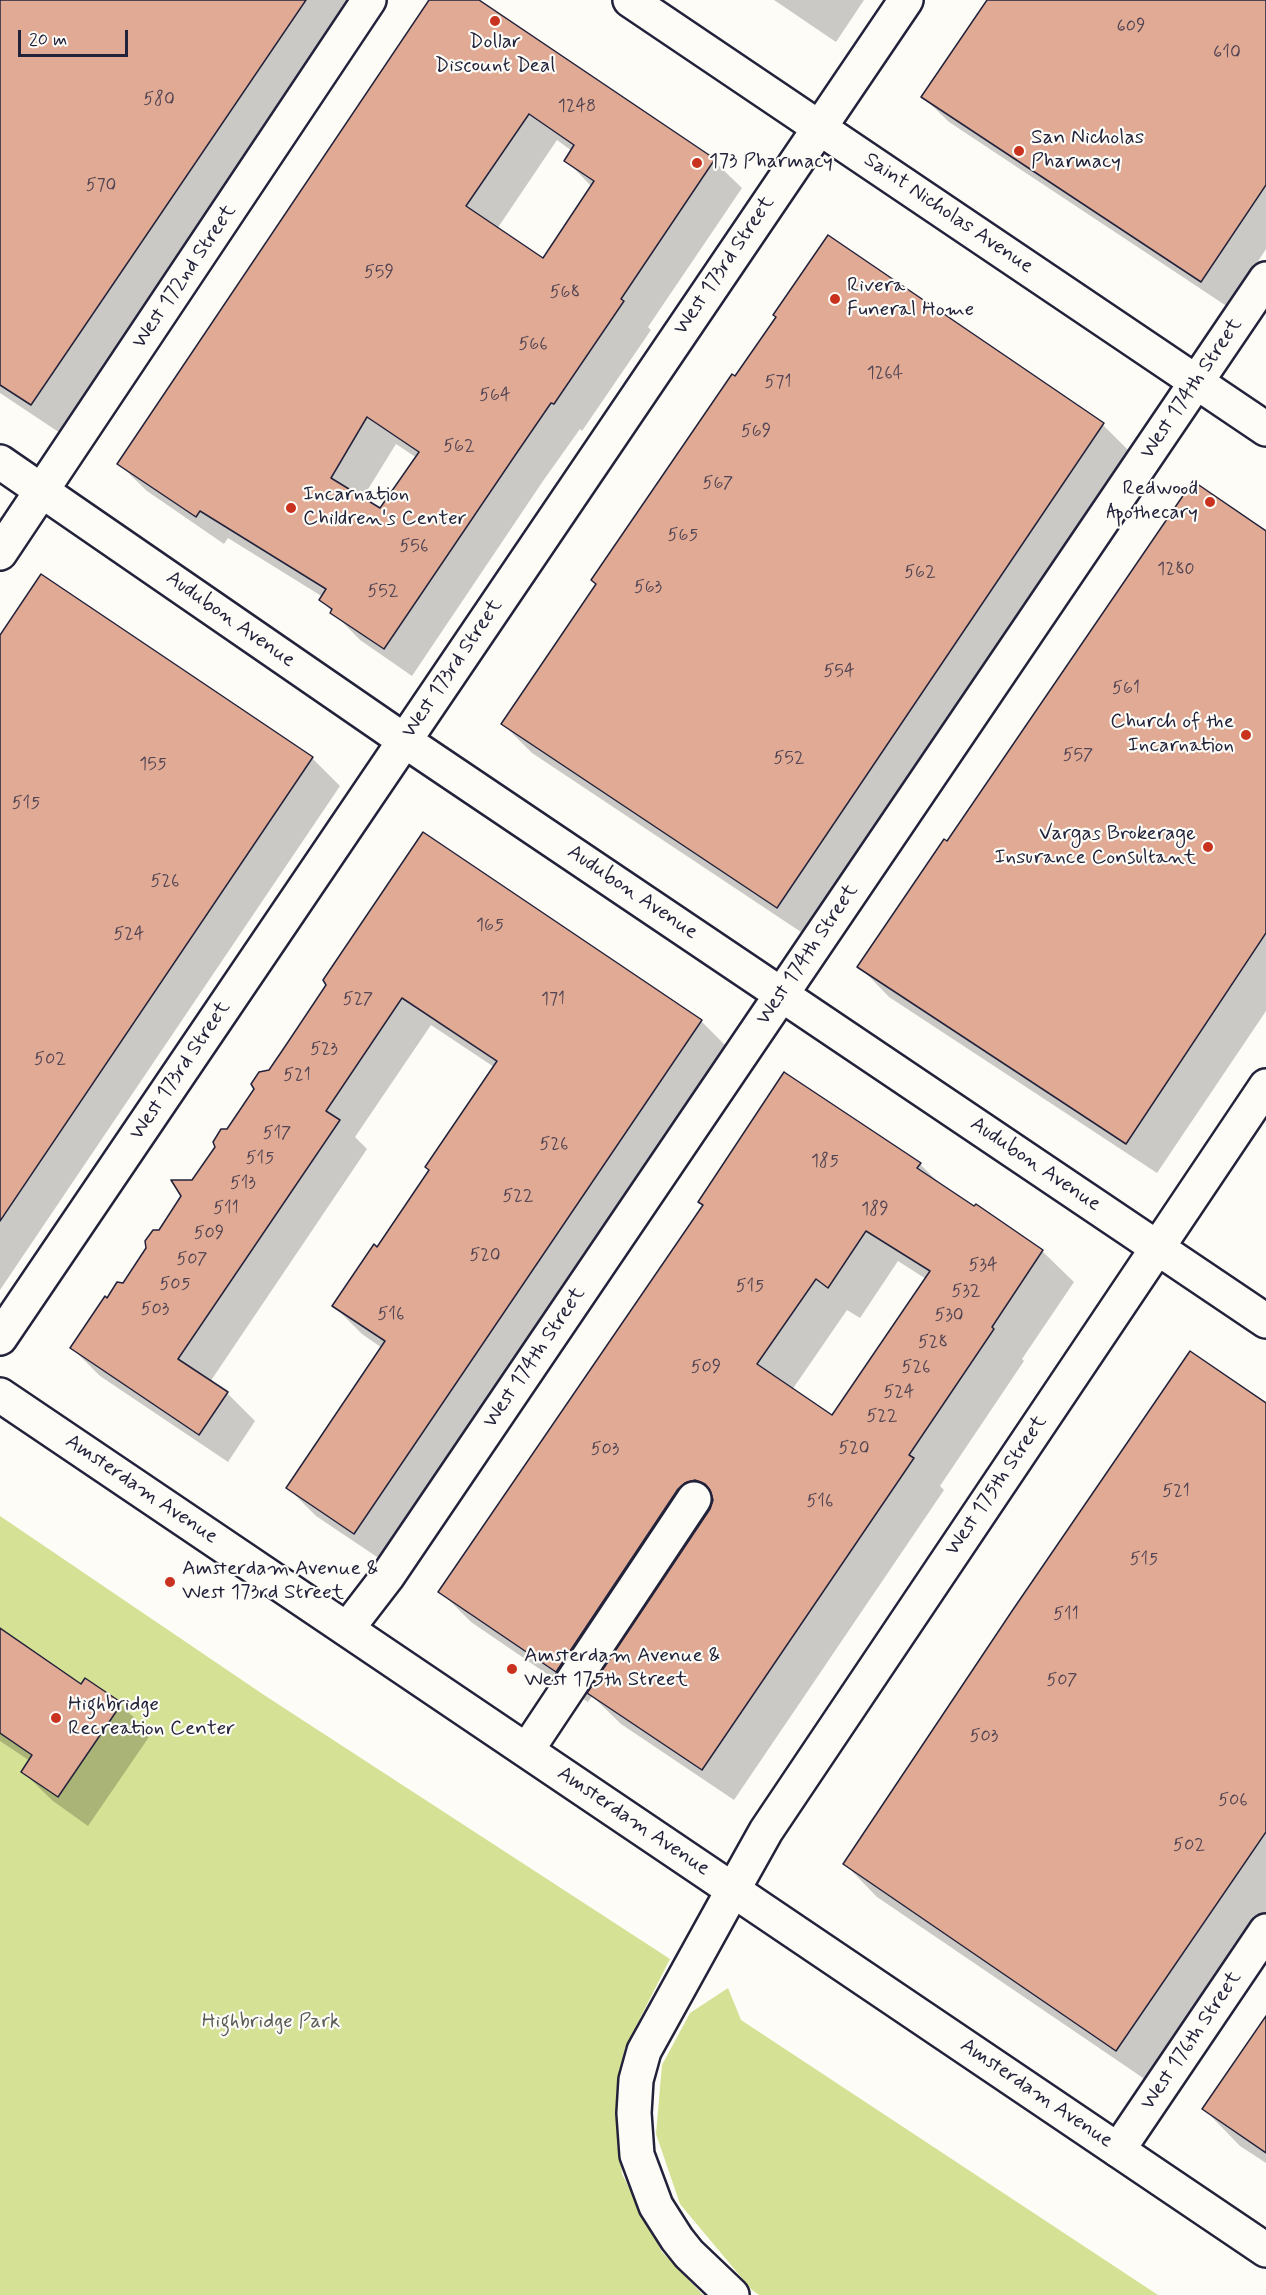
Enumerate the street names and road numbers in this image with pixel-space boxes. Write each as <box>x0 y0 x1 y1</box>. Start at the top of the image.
street label: Saint Nicholas Avenue <box>858 148 1038 280</box>
street label: West 173rd Street <box>669 192 781 340</box>
street label: West 172nd Street <box>128 200 242 354</box>
street label: West 174th Street <box>1136 314 1248 464</box>
street label: Audubon Avenue <box>161 566 299 674</box>
street label: West 173rd Street <box>397 595 509 743</box>
street label: Audubon Avenue <box>562 840 702 946</box>
street label: West 174th Street <box>752 880 864 1030</box>
street label: West 173rd Street <box>125 997 237 1145</box>
street label: Audubon Avenue <box>965 1112 1105 1218</box>
street label: West 174th Street <box>479 1283 591 1433</box>
street label: West 175th Street <box>941 1411 1053 1561</box>
street label: Amsterdam Avenue <box>60 1430 222 1550</box>
street label: Amsterdam Avenue <box>552 1762 714 1882</box>
street label: West 176th Street <box>1136 1967 1248 2115</box>
street label: Amsterdam Avenue <box>955 2034 1117 2154</box>

